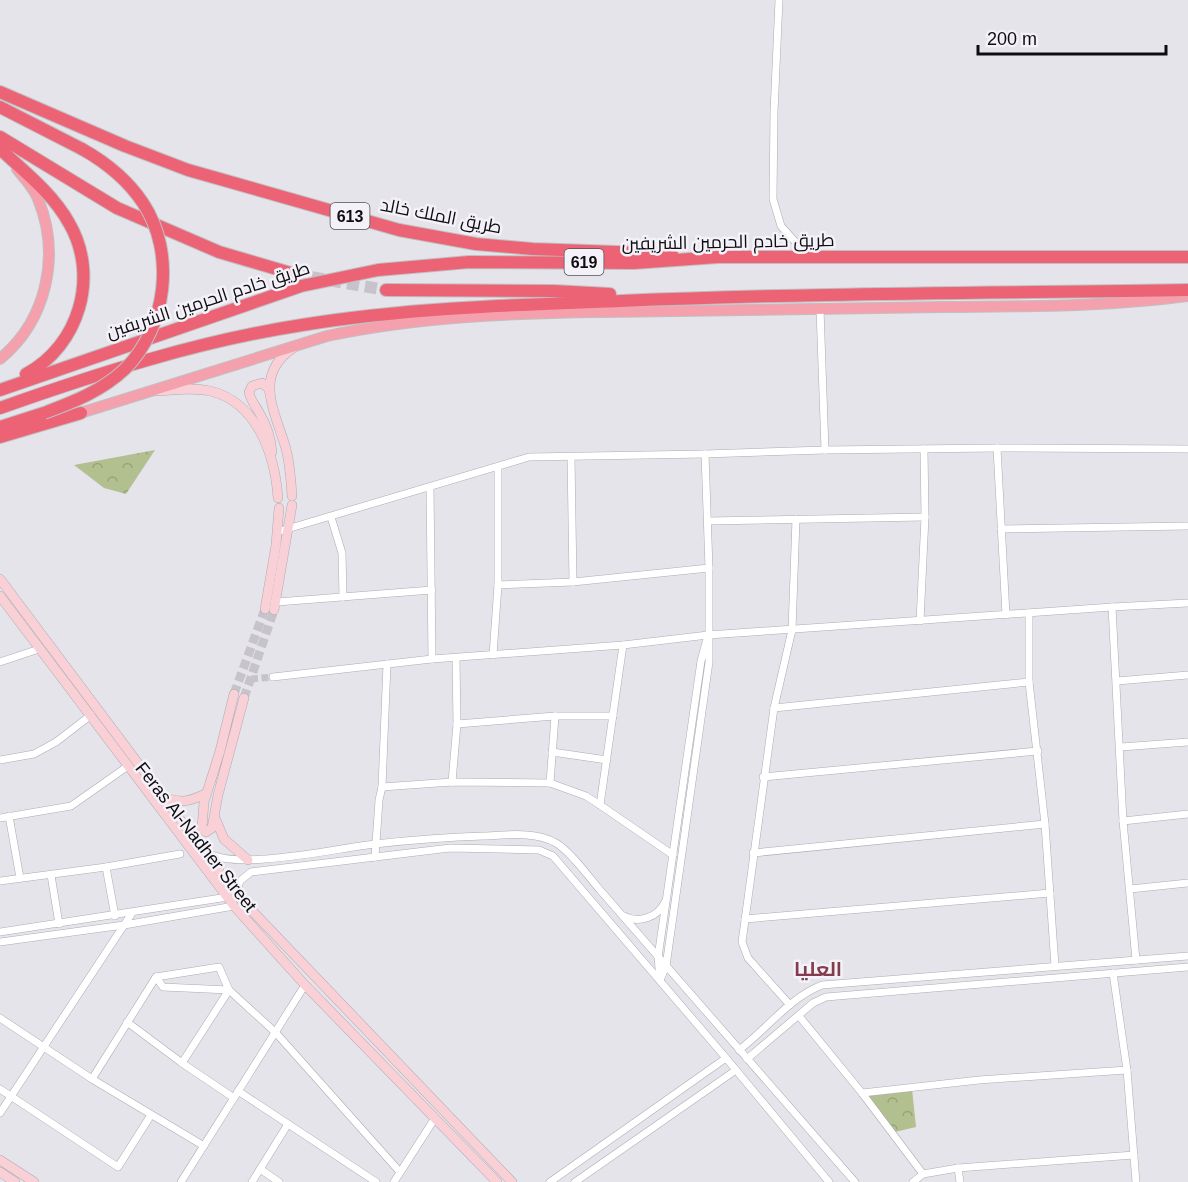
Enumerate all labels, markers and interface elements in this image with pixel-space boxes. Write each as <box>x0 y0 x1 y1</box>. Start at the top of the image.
scale bar <box>978 18 1166 56</box>
text: 200 m <box>987 29 1037 49</box>
street label: طريق الملك خالد <box>378 194 503 240</box>
road number: 613 <box>330 203 370 229</box>
street label: طريق خادم الحرمين الشريفين <box>621 230 835 256</box>
road number: 619 <box>564 249 604 275</box>
street label: طريق خادم الحرمين الشريفين <box>104 258 313 344</box>
street label: Feras Al-Nadher Street <box>131 758 261 916</box>
district label: العليا <box>794 958 842 981</box>

